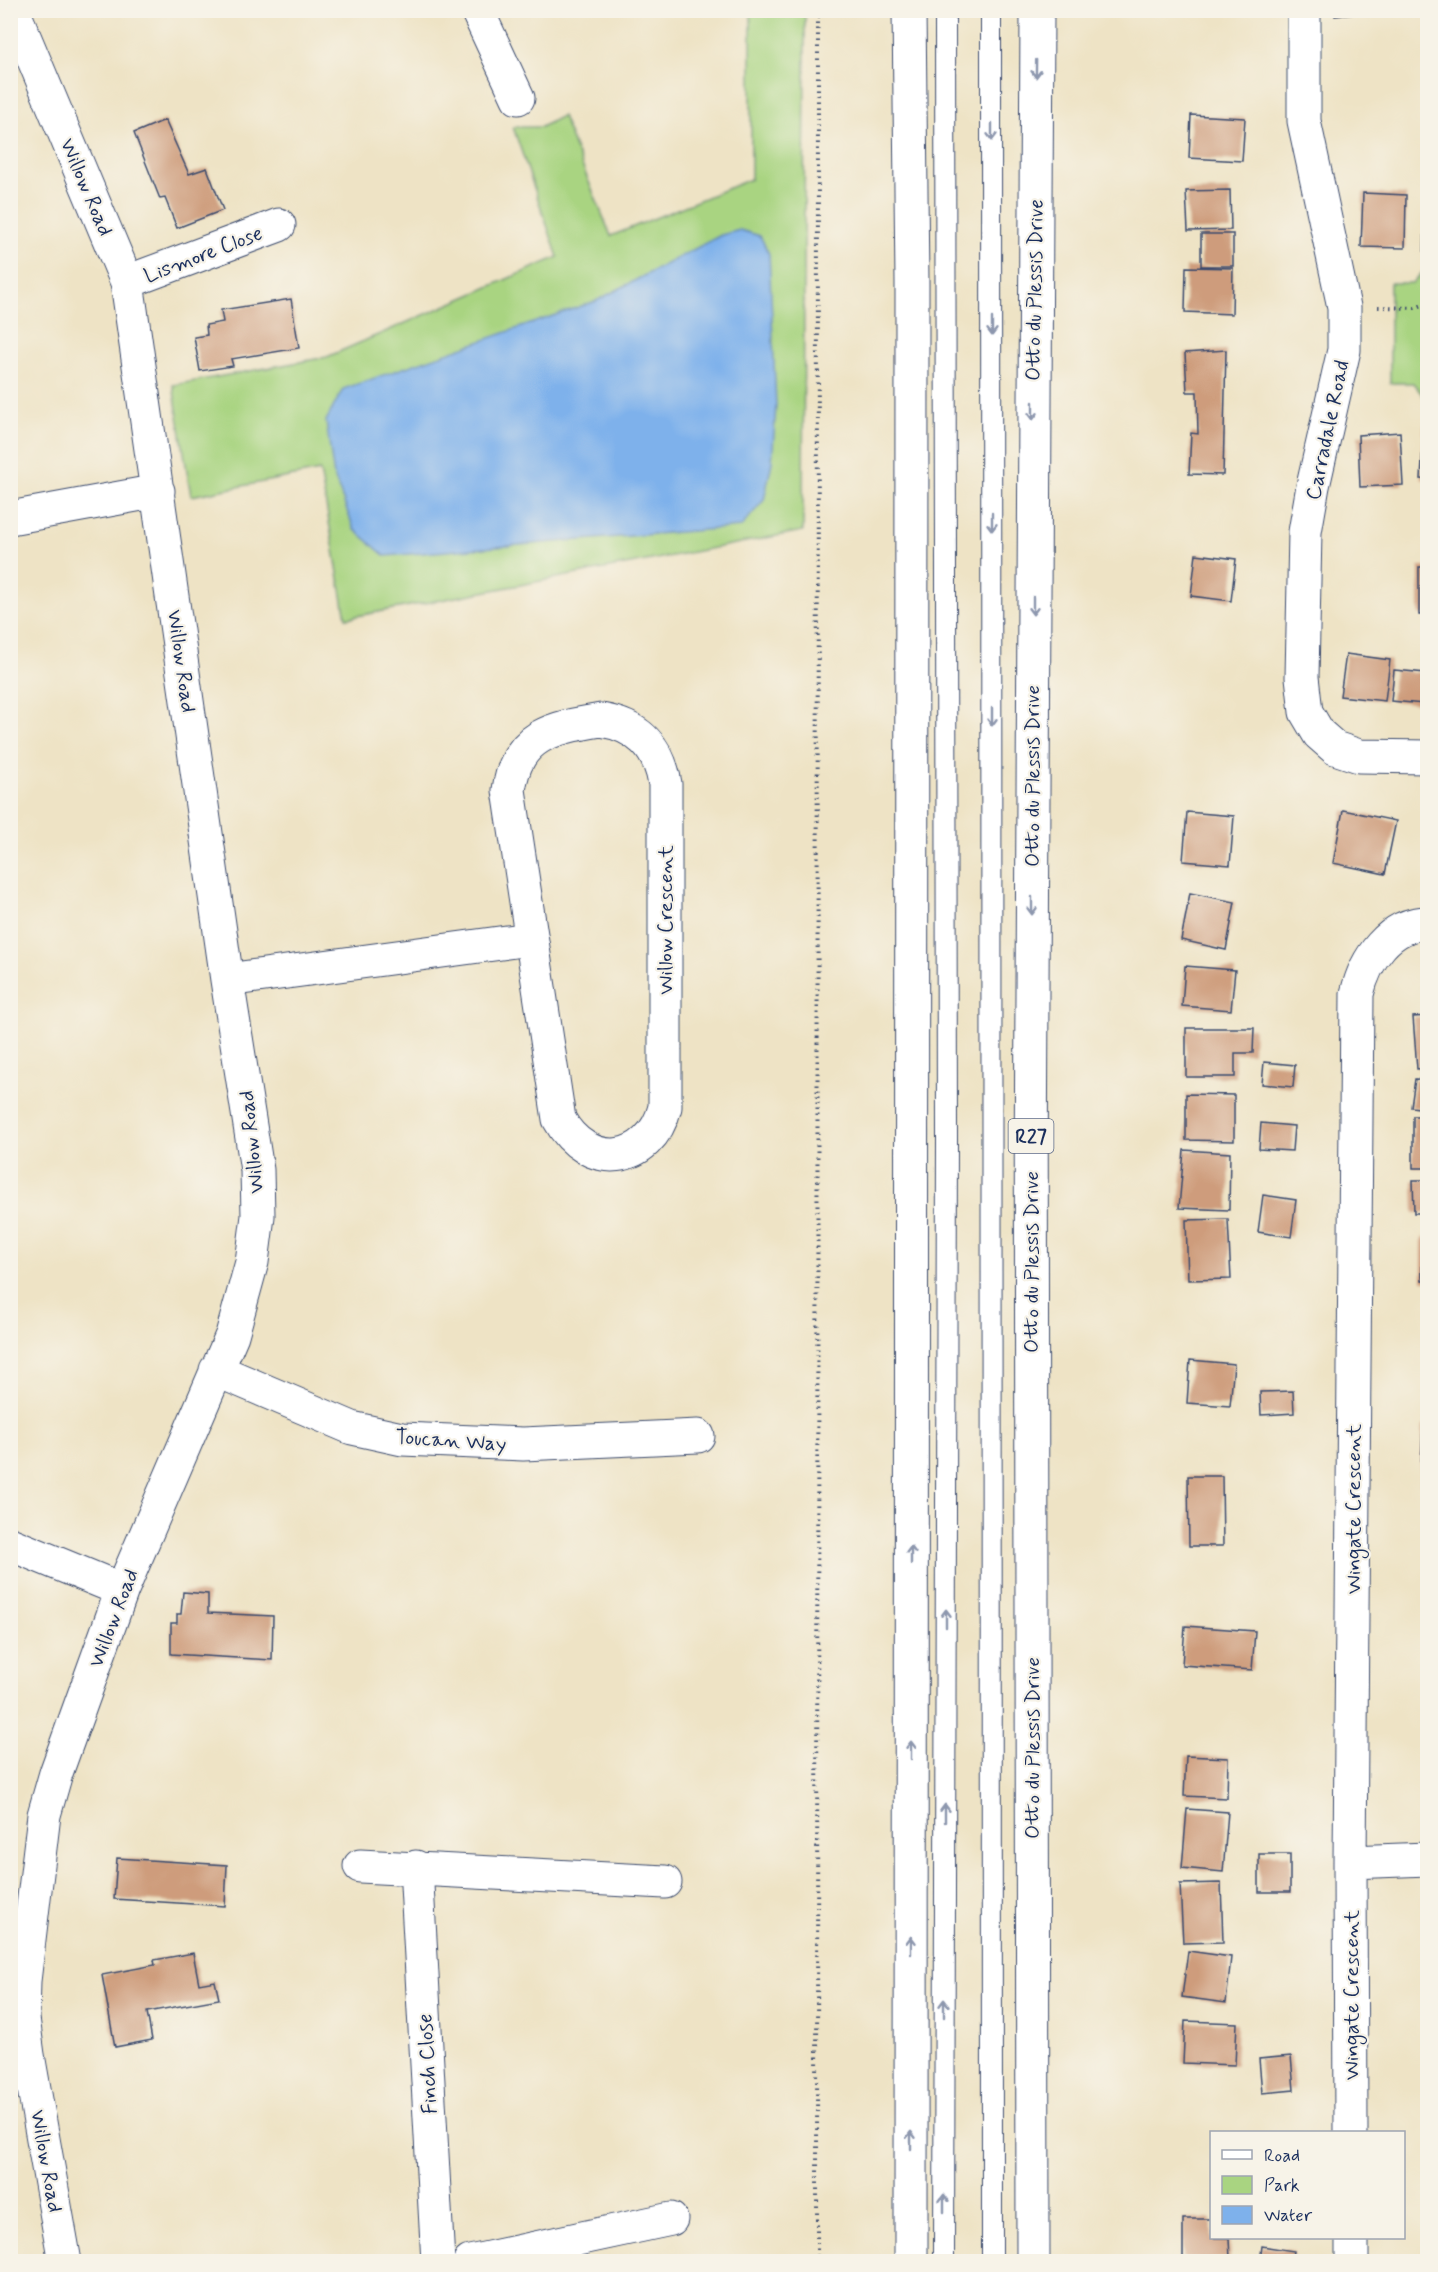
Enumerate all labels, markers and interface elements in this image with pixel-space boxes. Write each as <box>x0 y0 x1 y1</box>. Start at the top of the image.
one-way arrow <box>1030 58 1042 78</box>
one-way arrow <box>986 121 997 141</box>
street label: Willow Road <box>53 134 119 241</box>
street label: Otto du Plessis Drive <box>1019 199 1051 381</box>
street label: Lismore Close <box>140 220 267 290</box>
one-way arrow <box>986 316 998 336</box>
street label: Carradale Road <box>1299 358 1356 503</box>
one-way arrow <box>1027 400 1039 420</box>
one-way arrow <box>986 511 998 531</box>
one-way arrow <box>1027 595 1039 615</box>
street label: Willow Road <box>160 608 202 714</box>
street label: Otto du Plessis Drive <box>1019 685 1047 867</box>
one-way arrow <box>986 706 998 726</box>
street label: Willow Crescent <box>652 845 680 995</box>
one-way arrow <box>1026 895 1038 915</box>
street label: Willow Road <box>233 1089 271 1195</box>
road number: R27 <box>1008 1119 1054 1153</box>
street label: Otto du Plessis Drive <box>1018 1171 1046 1353</box>
street label: Toucan Way <box>394 1423 507 1459</box>
street label: Wingate Crescent <box>1340 1423 1369 1594</box>
one-way arrow <box>905 1546 917 1566</box>
street label: Willow Road <box>82 1565 146 1672</box>
one-way arrow <box>940 1609 952 1629</box>
street label: Otto du Plessis Drive <box>1019 1657 1047 1839</box>
one-way arrow <box>905 1741 917 1761</box>
one-way arrow <box>939 1804 951 1824</box>
street label: Wingate Crescent <box>1338 1909 1367 2080</box>
one-way arrow <box>905 1936 917 1956</box>
one-way arrow <box>939 1999 950 2019</box>
street label: Finch Close <box>411 2013 445 2115</box>
street label: Willow Road <box>23 2108 69 2215</box>
one-way arrow <box>905 2131 917 2151</box>
legend <box>1210 2131 1405 2239</box>
text: Road <box>1264 2144 1300 2168</box>
text: Park <box>1264 2174 1300 2198</box>
one-way arrow <box>938 2194 950 2214</box>
text: Water <box>1264 2204 1313 2228</box>

